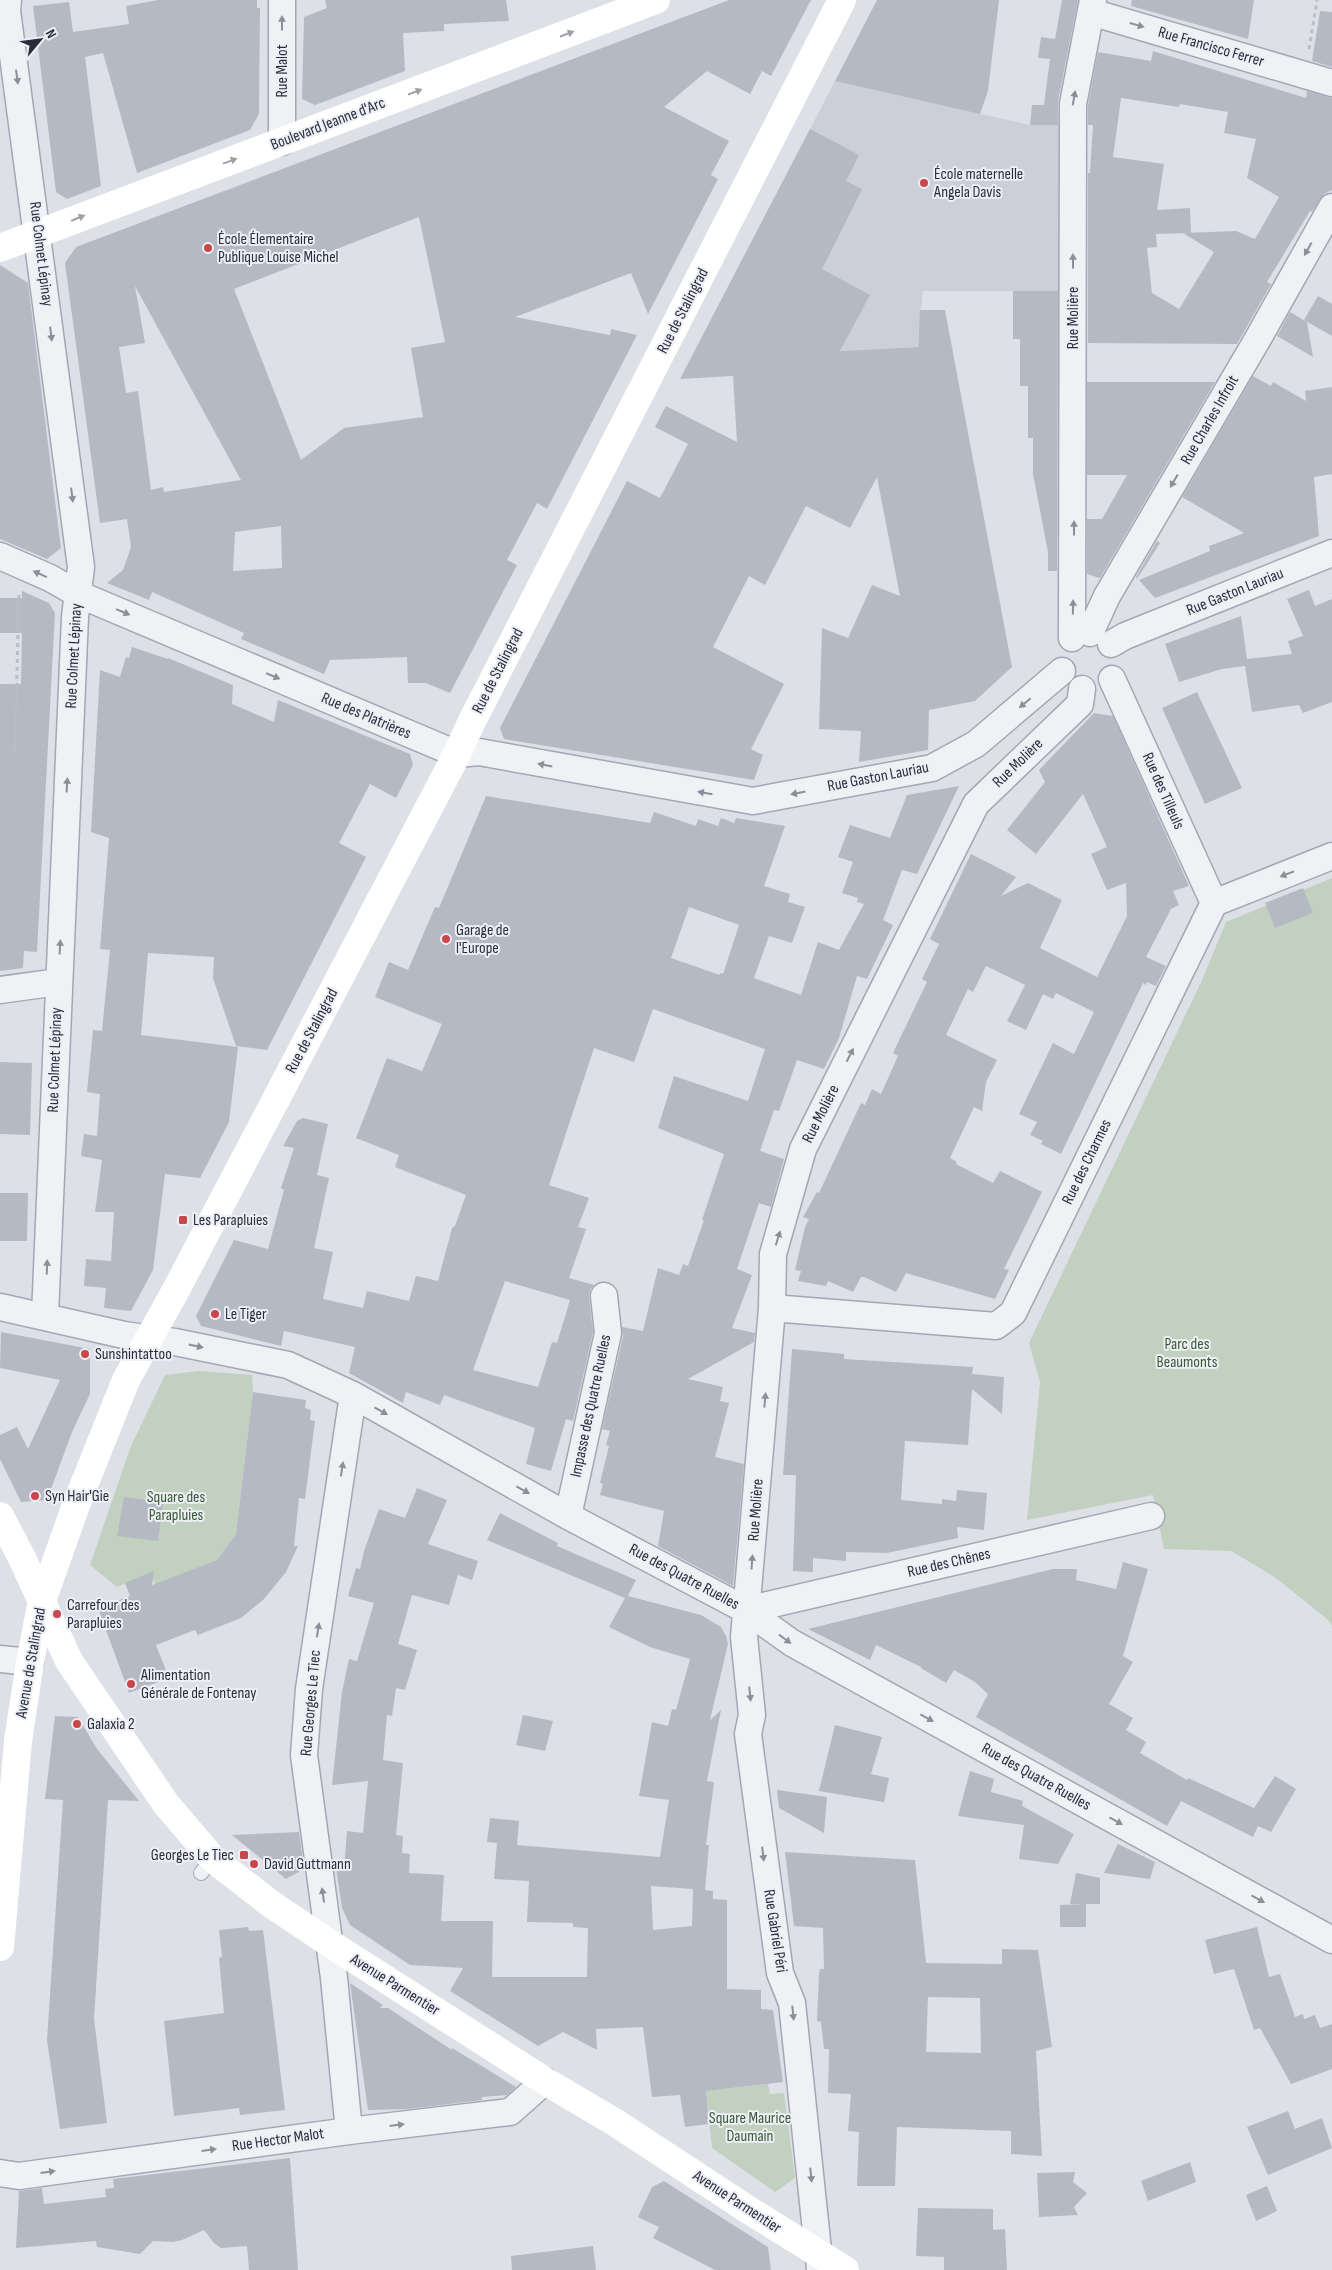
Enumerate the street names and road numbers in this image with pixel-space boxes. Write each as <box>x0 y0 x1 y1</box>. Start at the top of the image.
street label: Rue Francisco Ferrer <box>1156 23 1267 71</box>
street label: Rue Malot <box>273 44 292 98</box>
street label: Boulevard Jeanne d'Arc <box>268 93 388 155</box>
street label: Rue Colmet Lépinay <box>25 201 57 307</box>
street label: Rue de Stalingrad <box>653 265 713 357</box>
street label: Rue Molière <box>1064 287 1083 349</box>
street label: Rue Charles Infroit <box>1177 372 1243 468</box>
street label: Rue Gaston Lauriau <box>1184 564 1286 620</box>
street label: Rue Colmet Lépinay <box>62 603 86 709</box>
street label: Rue de Stalingrad <box>468 625 528 717</box>
street label: Rue des Platrières <box>318 689 414 744</box>
street label: Rue Molière <box>989 734 1047 792</box>
street label: Rue des Tilleuls <box>1138 750 1188 832</box>
street label: Rue Gaston Lauriau <box>826 758 930 796</box>
street label: Rue de Stalingrad <box>282 985 342 1077</box>
street label: Rue Colmet Lépinay <box>44 1007 66 1113</box>
street label: Rue Molière <box>798 1082 844 1146</box>
street label: Rue des Charmes <box>1058 1116 1116 1208</box>
street label: Impasse des Quatre Ruelles <box>567 1333 615 1479</box>
street label: Rue Molière <box>744 1478 768 1542</box>
street label: Rue des Quatre Ruelles <box>626 1540 743 1614</box>
street label: Rue des Chênes <box>906 1544 993 1582</box>
street label: Avenue de Stalingrad <box>12 1606 50 1721</box>
street label: Rue Georges Le Tiec <box>297 1649 325 1757</box>
street label: Rue des Quatre Ruelles <box>978 1739 1094 1815</box>
street label: Rue Gabriel Péri <box>759 1888 791 1974</box>
street label: Avenue Parmentier <box>346 1950 443 2020</box>
street label: Rue Hector Malot <box>231 2124 325 2156</box>
street label: Avenue Parmentier <box>688 2166 785 2238</box>

